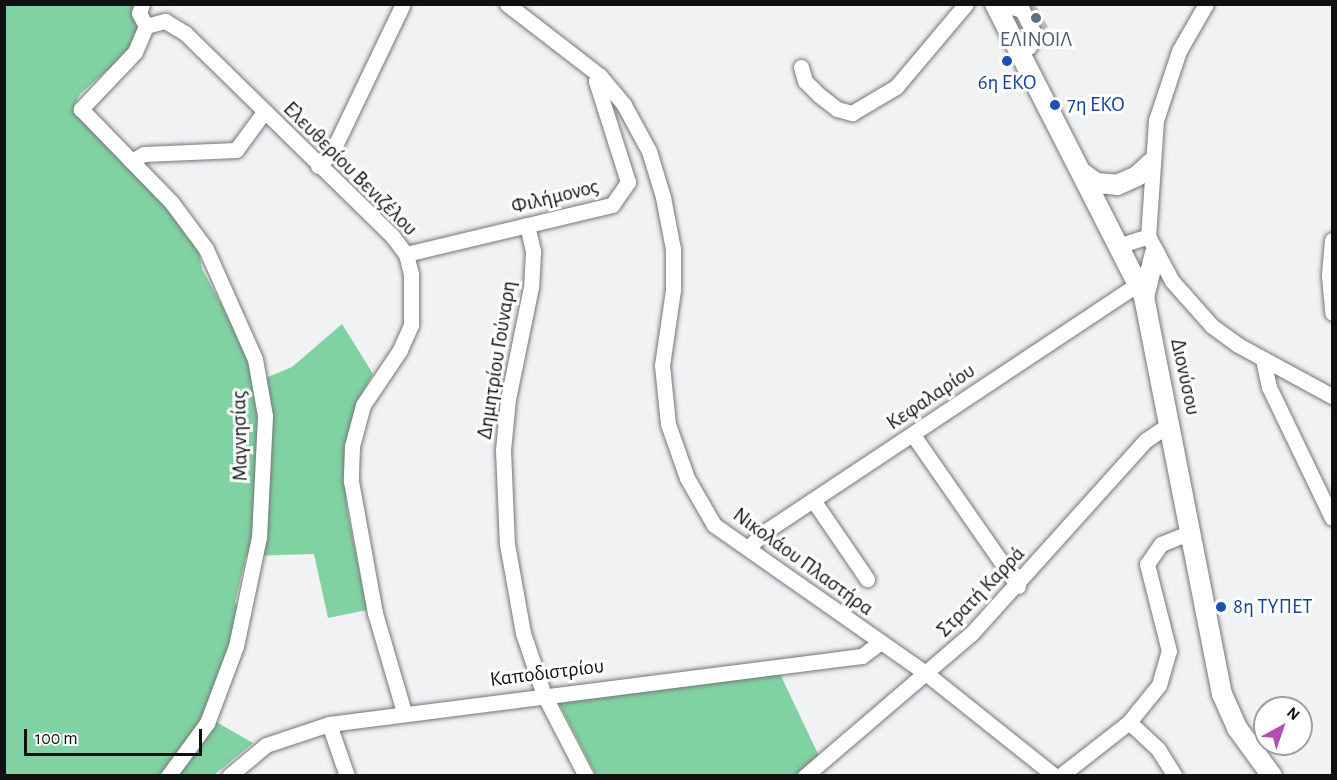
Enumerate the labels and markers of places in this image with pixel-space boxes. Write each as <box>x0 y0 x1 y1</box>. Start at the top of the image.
marker: ΕΛΙΝΟΙΛ <box>1029 11 1043 25</box>
place label: ΕΛΙΝΟΙΛ <box>1000 27 1072 53</box>
marker: 6η ΕΚΟ <box>1000 54 1014 68</box>
place label: 6η ΕΚΟ <box>978 70 1036 96</box>
place label: 7η ΕΚΟ <box>1067 92 1125 118</box>
marker: 7η ΕΚΟ <box>1048 98 1062 112</box>
place label: 8η ΤΥΠΕΤ <box>1233 594 1312 620</box>
marker: 8η ΤΥΠΕΤ <box>1214 600 1228 614</box>

